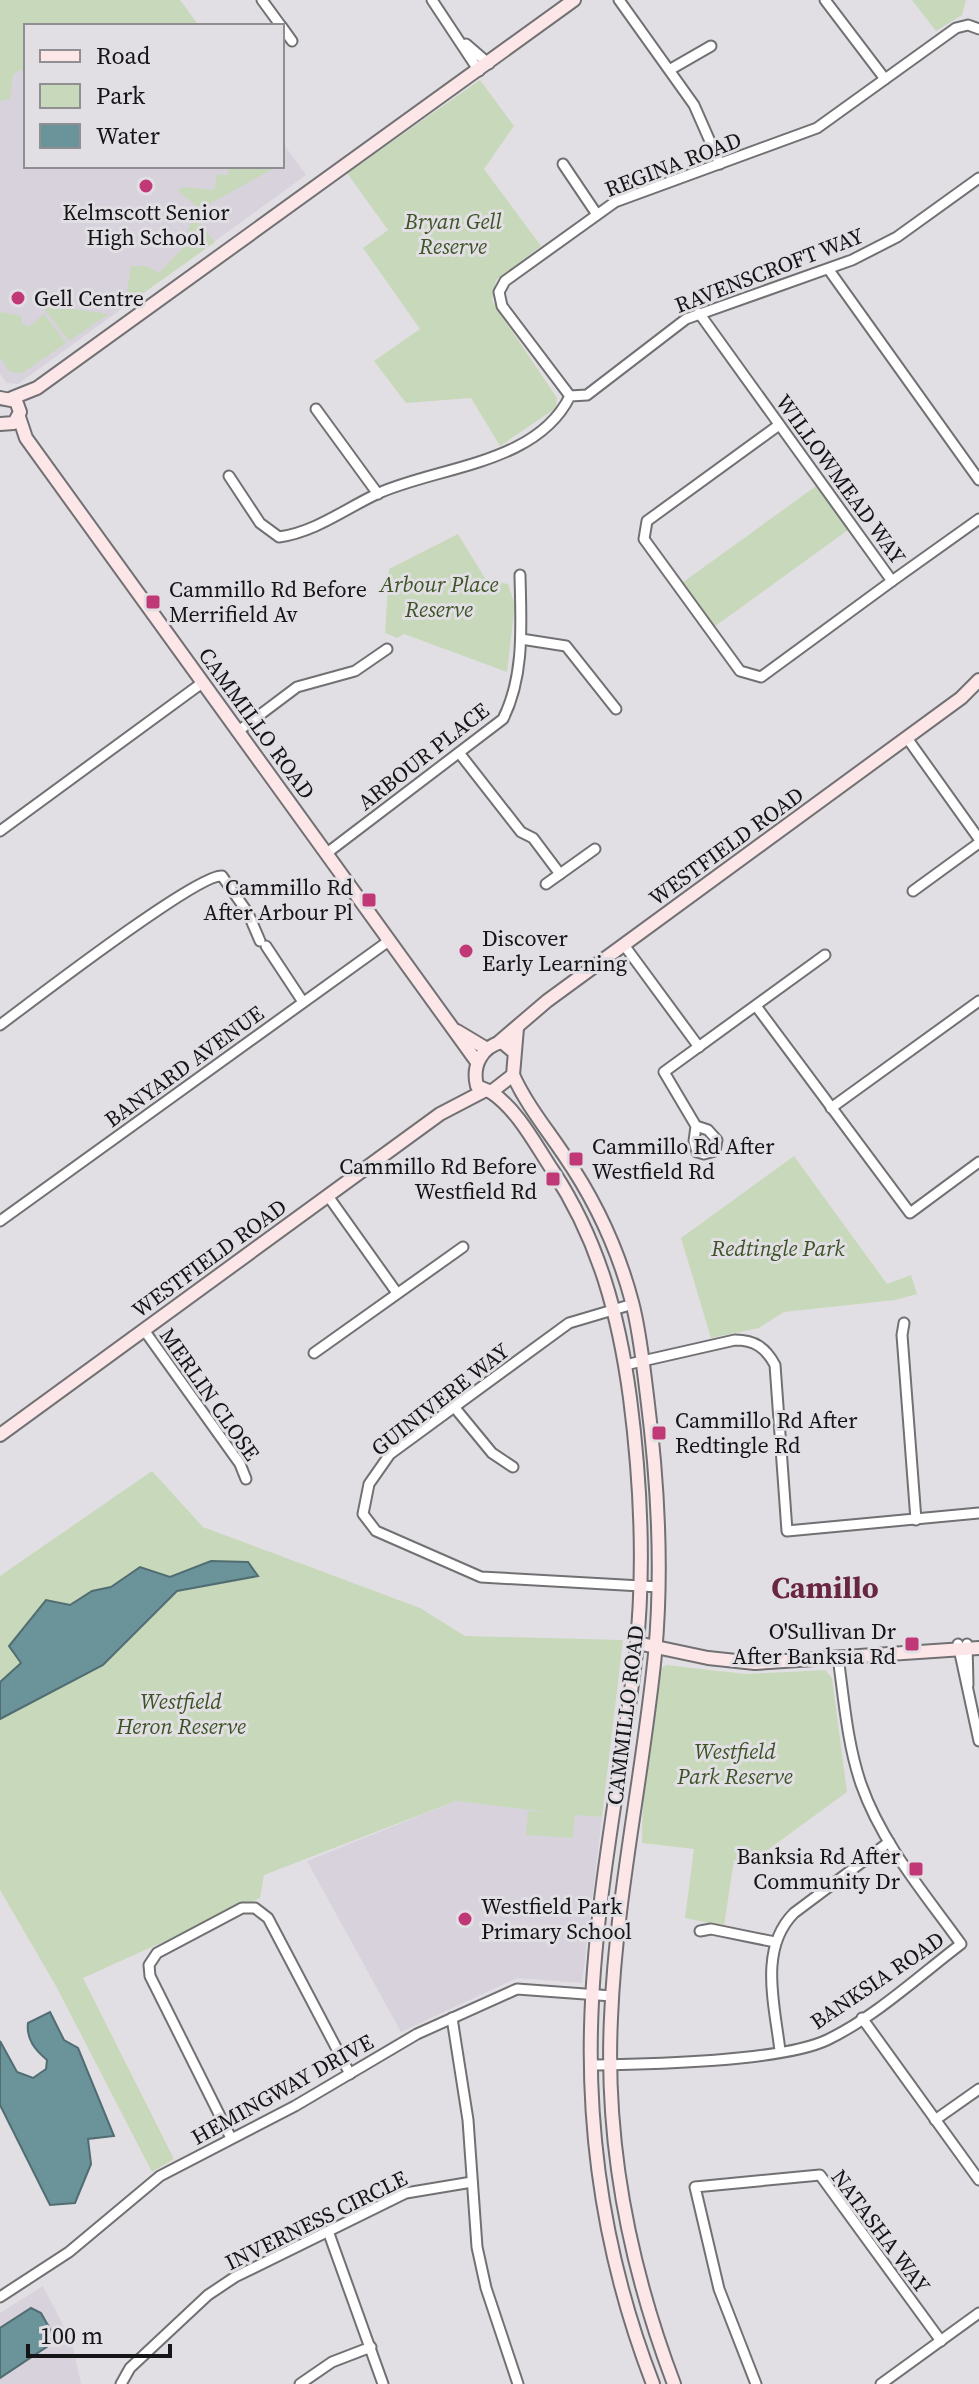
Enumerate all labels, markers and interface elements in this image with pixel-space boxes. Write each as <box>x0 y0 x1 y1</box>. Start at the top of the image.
legend <box>24 24 284 168</box>
text: Road <box>96 39 151 72</box>
text: Park <box>96 79 146 112</box>
text: Water <box>96 119 160 152</box>
street label: REGINA ROAD <box>600 124 746 204</box>
marker: Kelmscott Senior High School <box>137 177 155 195</box>
place label: Kelmscott Senior High School <box>62 197 230 252</box>
park label: Bryan Gell Reserve <box>403 206 502 261</box>
street label: RAVENSCROFT WAY <box>670 220 868 320</box>
place label: Gell Centre <box>34 283 144 313</box>
marker: Gell Centre <box>9 289 27 307</box>
street label: WILLOWMEAD WAY <box>769 388 913 570</box>
park label: Arbour Place Reserve <box>378 569 498 624</box>
place label: Cammillo Rd Before Merrifield Av <box>169 574 367 629</box>
marker: Cammillo Rd Before Merrifield Av <box>144 593 162 611</box>
street label: CAMMILLO ROAD <box>192 641 322 805</box>
street label: ARBOUR PLACE <box>351 695 495 817</box>
street label: WESTFIELD ROAD <box>642 780 810 912</box>
place label: Cammillo Rd After Arbour Pl <box>204 872 354 927</box>
marker: Cammillo Rd After Arbour Pl <box>360 891 378 909</box>
place label: Discover Early Learning <box>482 923 627 978</box>
marker: Discover Early Learning <box>457 942 475 960</box>
street label: BANYARD AVENUE <box>98 998 270 1134</box>
place label: Cammillo Rd After Westfield Rd <box>592 1131 775 1186</box>
marker: Cammillo Rd After Westfield Rd <box>567 1150 585 1168</box>
place label: Cammillo Rd Before Westfield Rd <box>339 1151 538 1206</box>
marker: Cammillo Rd Before Westfield Rd <box>544 1170 562 1188</box>
street label: WESTFIELD ROAD <box>125 1192 293 1324</box>
park label: Redtingle Park <box>710 1233 845 1263</box>
street label: MERLIN CLOSE <box>153 1321 267 1467</box>
street label: GUINIVERE WAY <box>365 1335 515 1463</box>
place label: Cammillo Rd After Redtingle Rd <box>675 1405 858 1460</box>
marker: Cammillo Rd After Redtingle Rd <box>650 1424 668 1442</box>
district label: Camillo <box>771 1567 879 1608</box>
place label: O'Sullivan Dr After Banksia Rd <box>732 1616 897 1671</box>
street label: CAMMILLO ROAD <box>599 1623 651 1807</box>
marker: O'Sullivan Dr After Banksia Rd <box>903 1635 921 1653</box>
park label: Westfield Heron Reserve <box>115 1686 246 1741</box>
park label: Westfield Park Reserve <box>676 1736 793 1791</box>
place label: Banksia Rd After Community Dr <box>736 1841 901 1896</box>
marker: Banksia Rd After Community Dr <box>907 1860 925 1878</box>
place label: Westfield Park Primary School <box>481 1891 632 1946</box>
marker: Westfield Park Primary School <box>456 1910 474 1928</box>
street label: BANKSIA ROAD <box>804 1924 950 2036</box>
street label: HEMINGWAY DRIVE <box>186 2026 378 2152</box>
street label: INVERNESS CIRCLE <box>220 2163 412 2277</box>
street label: NATASHA WAY <box>825 2163 937 2299</box>
scale bar <box>28 2308 170 2358</box>
text: 100 m <box>40 2319 103 2352</box>

